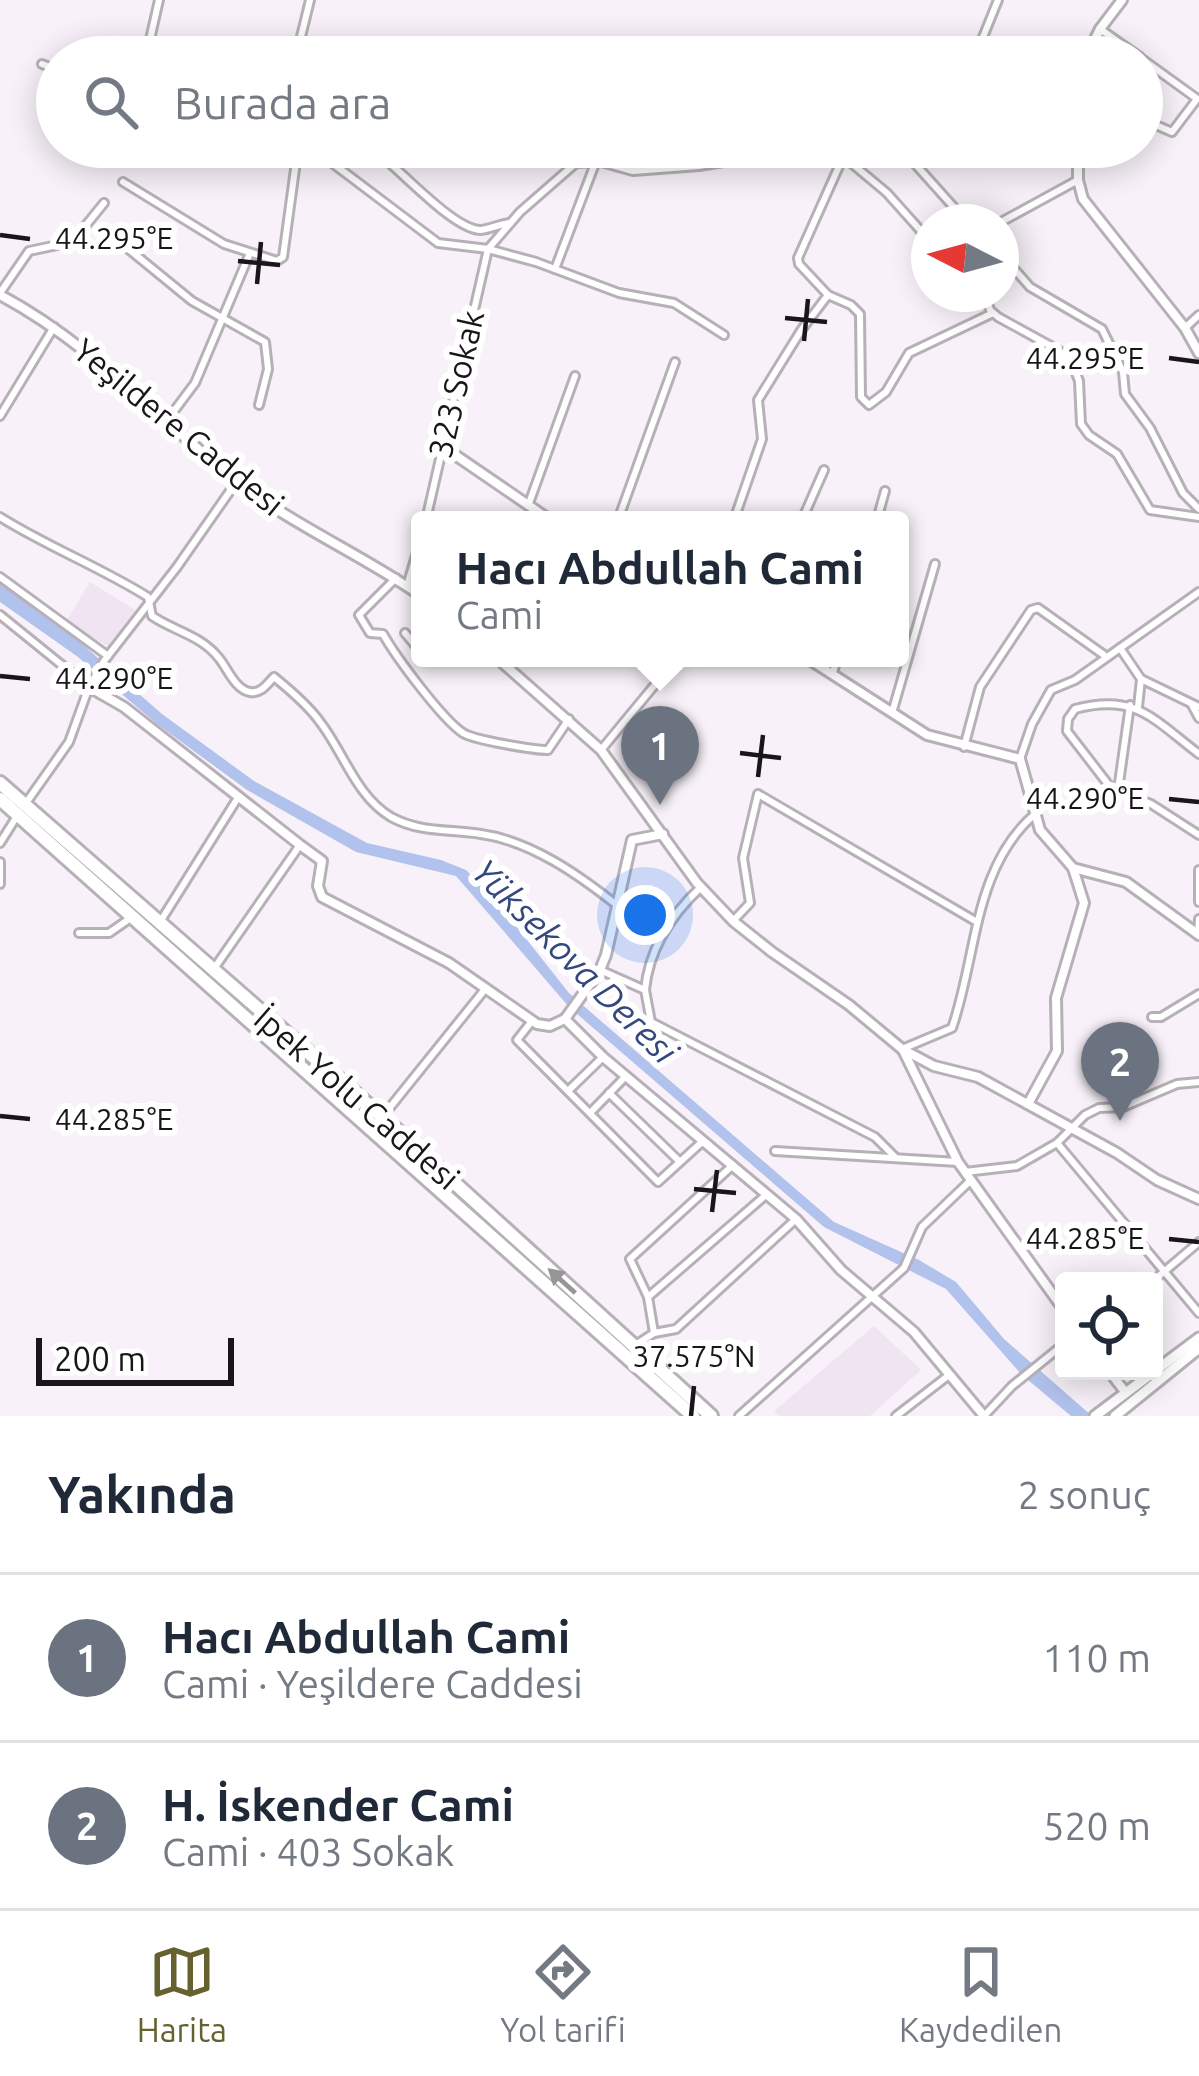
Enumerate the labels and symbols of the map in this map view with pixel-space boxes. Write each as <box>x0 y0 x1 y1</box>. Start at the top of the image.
north arrow <box>911 204 1019 312</box>
text: 44.295°E <box>55 221 173 255</box>
street label: 323 Sokak <box>421 306 491 461</box>
street label: Yeşildere Caddesi <box>67 331 292 522</box>
text: 44.295°E <box>1026 341 1144 375</box>
text: 44.290°E <box>55 661 173 695</box>
pin: 1 <box>621 706 699 805</box>
text: 44.290°E <box>1026 781 1144 815</box>
water label: Yüksekova Deresi <box>465 850 688 1073</box>
your location <box>615 885 675 945</box>
street label: İpek Yolu Caddesi <box>248 999 467 1196</box>
pin: 2 <box>1081 1022 1159 1121</box>
text: 44.285°E <box>55 1102 173 1136</box>
text: 44.285°E <box>1026 1221 1144 1255</box>
one-way arrow <box>548 1268 577 1295</box>
scale bar <box>36 1332 234 1385</box>
text: 37.575°N <box>632 1339 756 1373</box>

